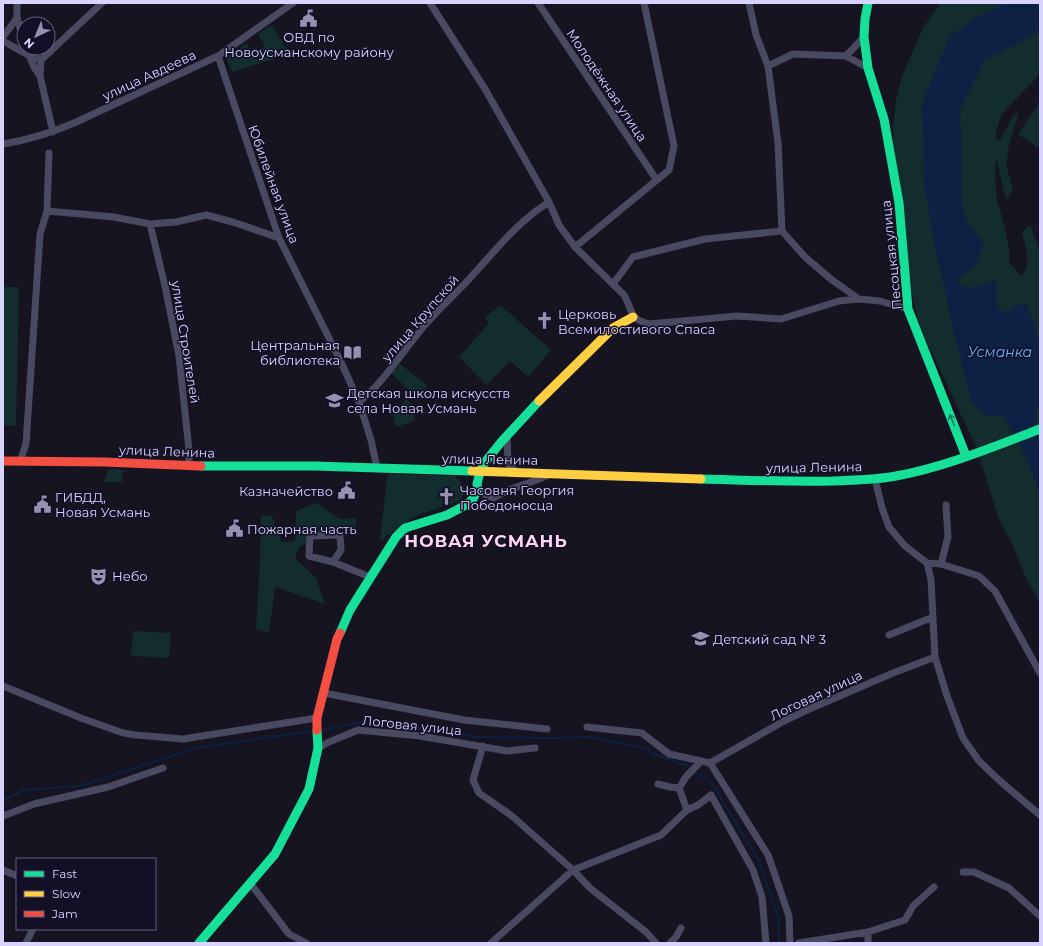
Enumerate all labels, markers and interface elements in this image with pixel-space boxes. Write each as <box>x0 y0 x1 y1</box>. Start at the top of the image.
public building icon: ОВД по Новоусманскому району <box>299 8 319 28</box>
north arrow <box>16 16 56 56</box>
street label: Молодёжная улица <box>563 26 651 144</box>
place label: ОВД по Новоусманскому району <box>224 29 394 60</box>
text: N <box>21 35 37 51</box>
street label: улица Авдеева <box>99 46 198 104</box>
street label: Юбилейная улица <box>245 122 303 246</box>
street label: Песоцкая улица <box>877 199 905 311</box>
street label: улица Крупской <box>377 271 462 365</box>
street label: улица Строителей <box>168 278 204 405</box>
place label: Церковь Всемилостивого Спаса <box>558 306 715 337</box>
church icon: Церковь Всемилостивого Спаса <box>535 311 555 331</box>
place label: Центральная библиотека <box>250 337 340 368</box>
library icon: Центральная библиотека <box>343 342 363 362</box>
water label: Усманка <box>968 343 1032 361</box>
place label: Детская школа искусств села Новая Усмань <box>347 385 510 416</box>
school or university icon: Детская школа искусств села Новая Усмань <box>324 390 344 410</box>
one-way arrow <box>948 415 955 427</box>
street label: улица Ленина <box>118 441 215 461</box>
street label: улица Ленина <box>441 450 538 468</box>
street label: улица Ленина <box>765 458 862 476</box>
public building icon: Казначейство <box>336 481 356 501</box>
place label: Часовня Георгия Победоносца <box>460 482 574 513</box>
place label: Казначейство <box>239 483 333 499</box>
church icon: Часовня Георгия Победоносца <box>437 487 457 507</box>
place label: ГИБДД, Новая Усмань <box>55 489 150 520</box>
public building icon: ГИБДД, Новая Усмань <box>32 494 52 514</box>
public building icon: Пожарная часть <box>224 519 244 539</box>
place label: Пожарная часть <box>247 521 357 537</box>
district label: НОВАЯ УСМАНЬ <box>404 531 568 551</box>
theatre icon: Небо <box>89 566 109 586</box>
place label: Небо <box>112 568 148 584</box>
school or university icon: Детский сад № 3 <box>690 629 710 649</box>
place label: Детский сад № 3 <box>713 631 826 647</box>
street label: Логовая улица <box>767 667 865 723</box>
street label: Логовая улица <box>361 712 463 738</box>
legend <box>16 858 156 930</box>
text: Fast <box>52 866 77 881</box>
text: Slow <box>52 886 81 901</box>
text: Jam <box>51 906 78 921</box>

